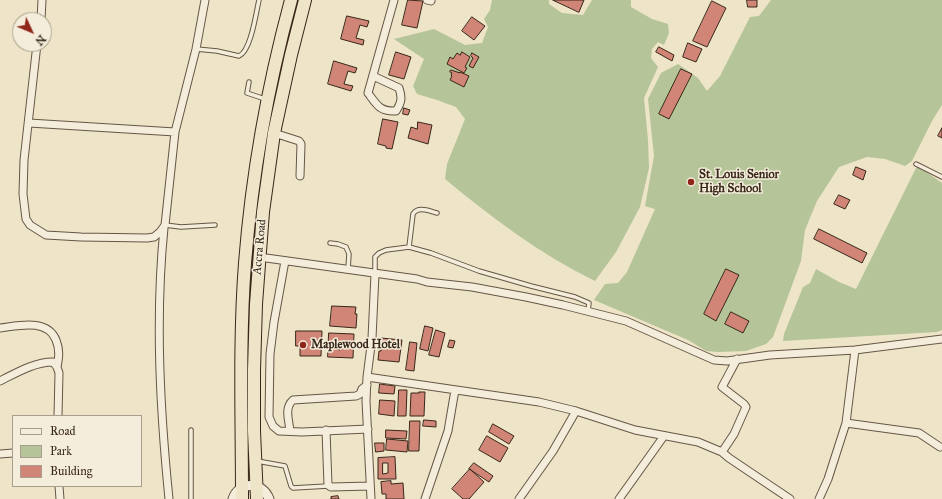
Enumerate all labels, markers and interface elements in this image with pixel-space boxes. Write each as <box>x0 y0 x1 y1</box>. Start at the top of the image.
north arrow <box>12 12 52 52</box>
text: N <box>32 32 48 48</box>
place label: St. Louis Senior High School <box>699 168 779 196</box>
marker: St. Louis Senior High School <box>686 177 696 187</box>
street label: Accra Road <box>250 219 270 275</box>
place label: Maplewood Hotel <box>311 338 400 352</box>
marker: Maplewood Hotel <box>298 340 308 350</box>
legend <box>12 415 142 487</box>
text: Road <box>50 424 76 438</box>
text: Park <box>50 444 72 458</box>
text: Building <box>50 464 92 478</box>

